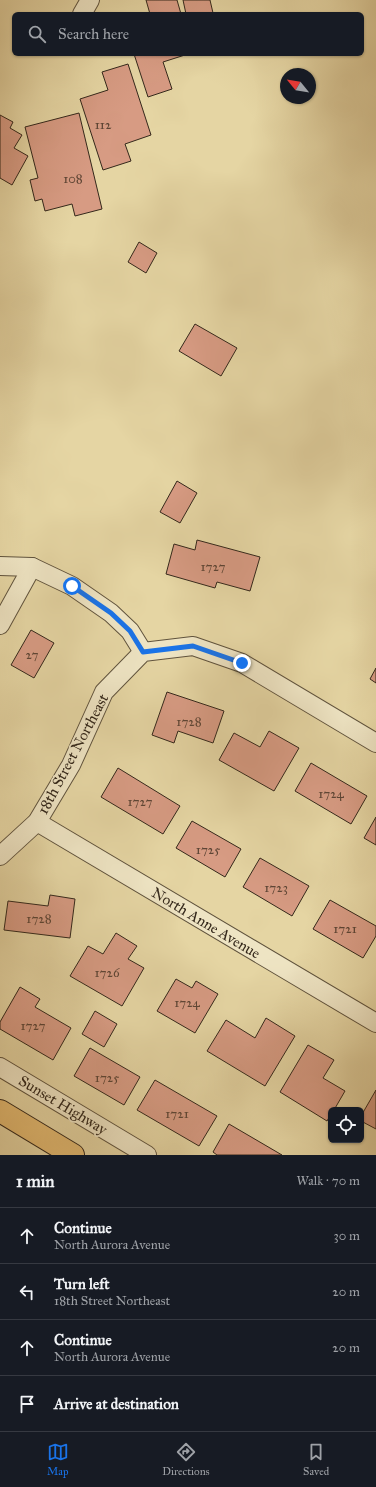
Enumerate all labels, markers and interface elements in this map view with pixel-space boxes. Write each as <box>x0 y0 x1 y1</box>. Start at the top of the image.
search box <box>12 12 364 56</box>
icon: search <box>26 23 48 45</box>
text: Search here <box>58 25 129 43</box>
north arrow <box>280 68 316 104</box>
house number: 112 <box>95 117 112 133</box>
house number: 108 <box>63 171 83 187</box>
house number: 1727 <box>200 559 226 575</box>
route start <box>63 577 81 595</box>
house number: 27 <box>26 647 39 663</box>
route end <box>233 654 251 672</box>
street label: 18th Street Northeast <box>34 690 113 817</box>
house number: 1728 <box>176 714 202 730</box>
house number: 1724 <box>318 786 345 802</box>
house number: 1727 <box>127 794 153 810</box>
house number: 1725 <box>196 842 220 858</box>
house number: 1723 <box>264 880 288 896</box>
street label: North Anne Avenue <box>148 883 264 963</box>
house number: 1728 <box>26 911 52 927</box>
house number: 1721 <box>333 921 357 937</box>
house number: 1726 <box>94 965 120 981</box>
house number: 1724 <box>174 995 201 1011</box>
house number: 1727 <box>20 1018 46 1034</box>
house number: 1725 <box>95 1070 119 1086</box>
street label: Sunset Highway <box>15 1071 111 1139</box>
house number: 1721 <box>165 1106 189 1122</box>
map controls <box>328 1107 364 1143</box>
button: locate <box>328 1107 364 1143</box>
text: 1 min <box>16 1171 55 1192</box>
text: Walk · 70 m <box>297 1173 360 1189</box>
text: Continue <box>54 1219 112 1237</box>
icon: ahead <box>16 1225 38 1247</box>
text: 30 m <box>334 1228 360 1244</box>
text: North Aurora Avenue <box>54 1237 170 1253</box>
text: Turn left <box>54 1275 110 1293</box>
icon: left <box>16 1281 38 1303</box>
text: 20 m <box>332 1284 360 1300</box>
text: 18th Street Northeast <box>54 1293 170 1309</box>
text: Continue <box>54 1331 112 1349</box>
icon: ahead <box>16 1337 38 1359</box>
text: 20 m <box>332 1340 360 1356</box>
text: North Aurora Avenue <box>54 1349 170 1365</box>
icon: arrive <box>16 1393 38 1415</box>
text: Arrive at destination <box>54 1395 179 1413</box>
tab: Map <box>47 1441 69 1478</box>
tab: Directions <box>162 1441 210 1478</box>
tab: Saved <box>303 1441 329 1478</box>

